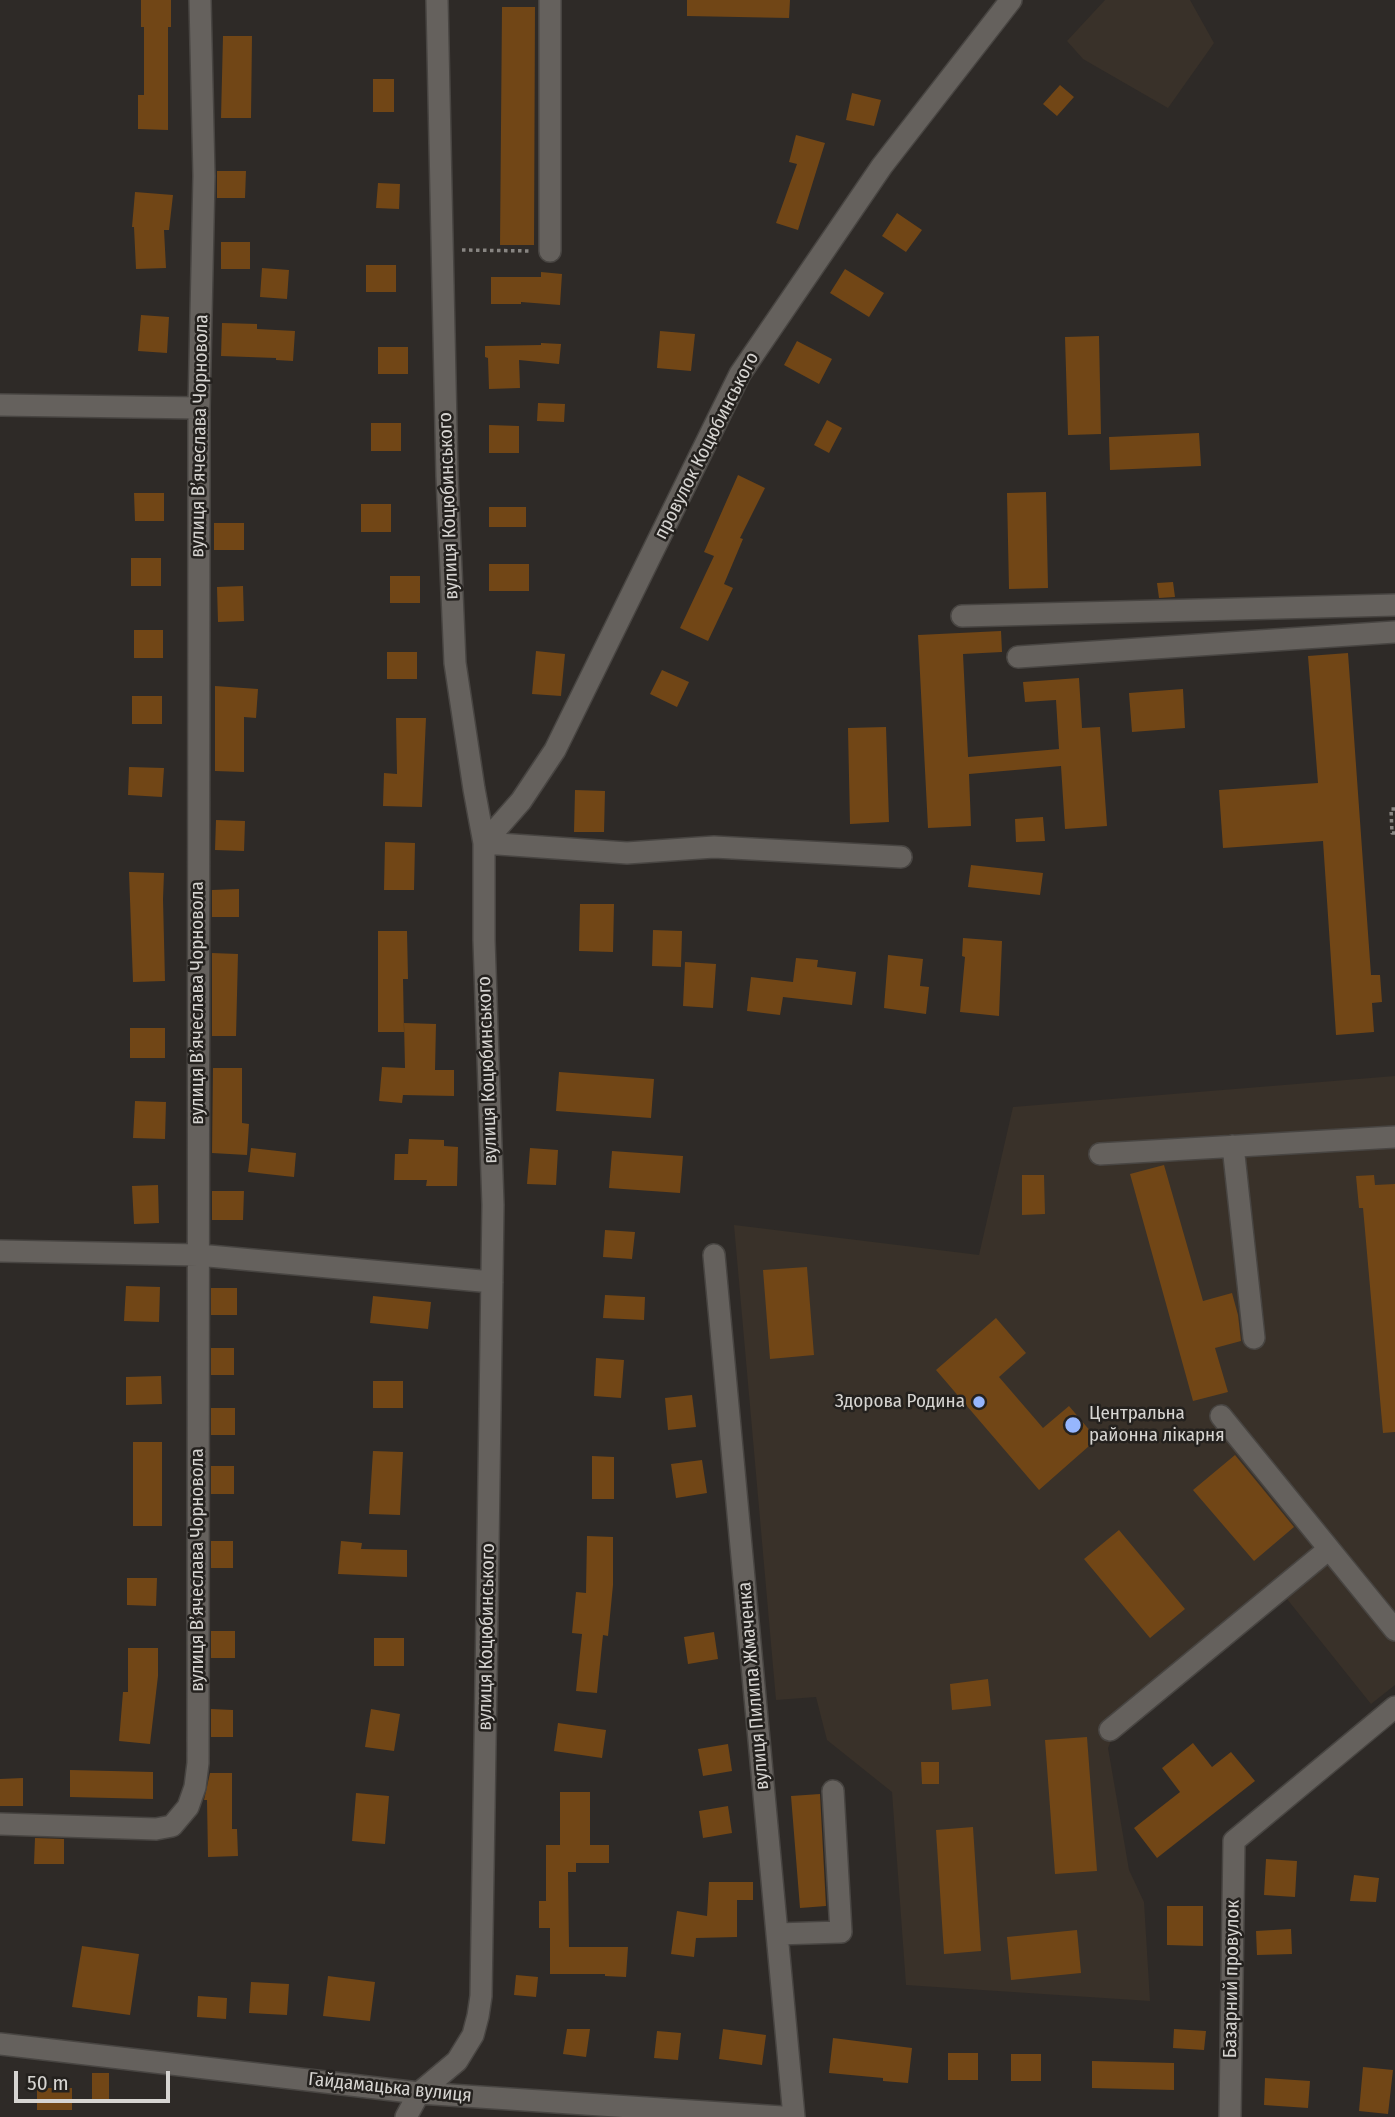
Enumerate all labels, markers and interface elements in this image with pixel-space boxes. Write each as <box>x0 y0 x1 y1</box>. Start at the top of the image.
street label: вулиця Вʼячеслава Чорновола <box>186 314 214 558</box>
street label: провулок Коцюбинського <box>650 349 764 543</box>
street label: вулиця Коцюбинського <box>434 412 464 600</box>
street label: вулиця Вʼячеслава Чорновола <box>187 881 209 1125</box>
street label: вулиця Коцюбинського <box>473 976 503 1164</box>
place label: Здорова Родина <box>835 1391 965 1413</box>
marker: Здорова Родина <box>971 1394 987 1410</box>
place label: Центральна районна лікарня <box>1089 1403 1225 1447</box>
marker: Центральна районна лікарня <box>1063 1415 1083 1435</box>
street label: вулиця Вʼячеслава Чорновола <box>187 1448 209 1692</box>
street label: вулиця Коцюбинського <box>474 1543 500 1731</box>
street label: вулиця Пилипа Жмаченка <box>734 1581 774 1791</box>
street label: Базарний провулок <box>1219 1900 1245 2058</box>
scale bar <box>18 2058 173 2102</box>
street label: Гайдамацька вулиця <box>307 2068 473 2108</box>
text: 50 m <box>27 2070 69 2096</box>

